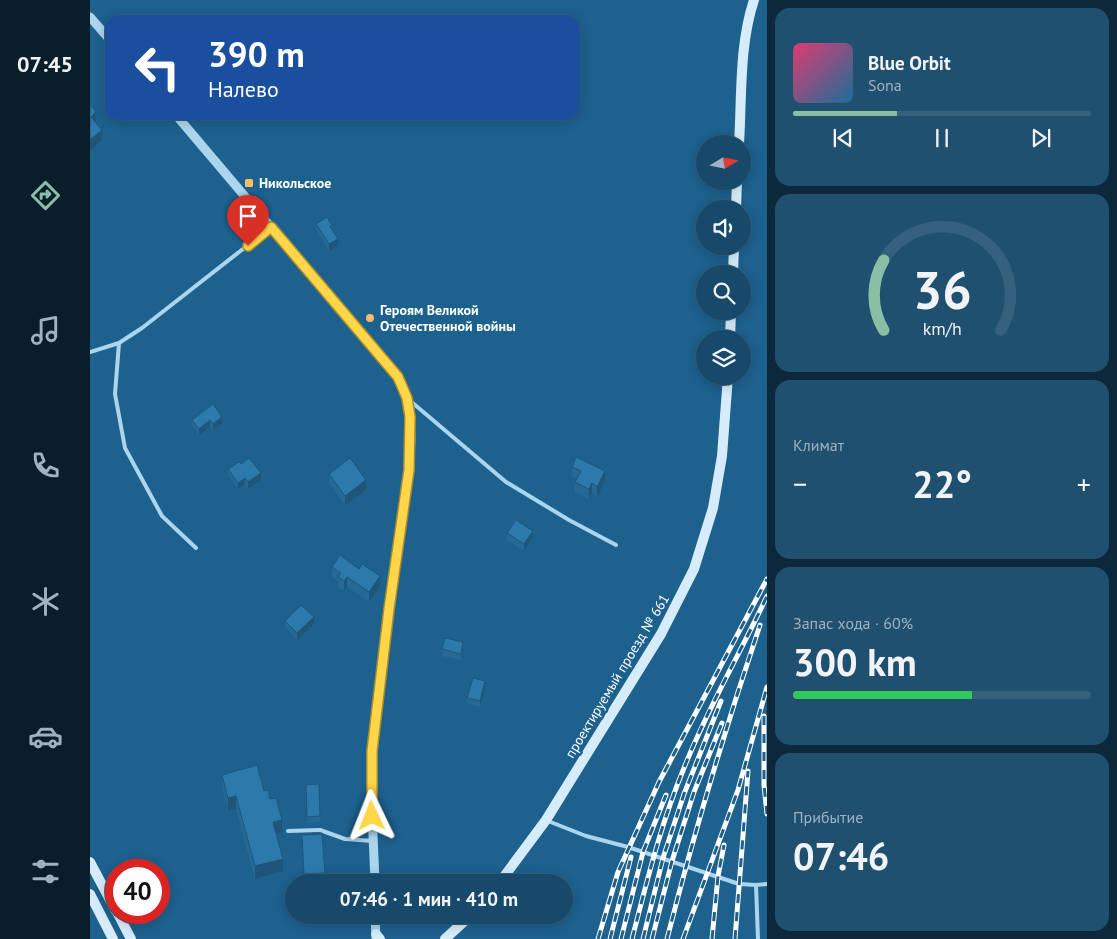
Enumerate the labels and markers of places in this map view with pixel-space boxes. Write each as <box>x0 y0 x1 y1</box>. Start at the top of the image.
place label: Никольское <box>259 174 331 192</box>
marker: Никольское <box>243 177 255 189</box>
pin <box>227 195 269 246</box>
place label: Героям Великой Отечественной войны <box>380 301 516 335</box>
marker: Героям Великой Отечественной войны <box>364 312 376 324</box>

